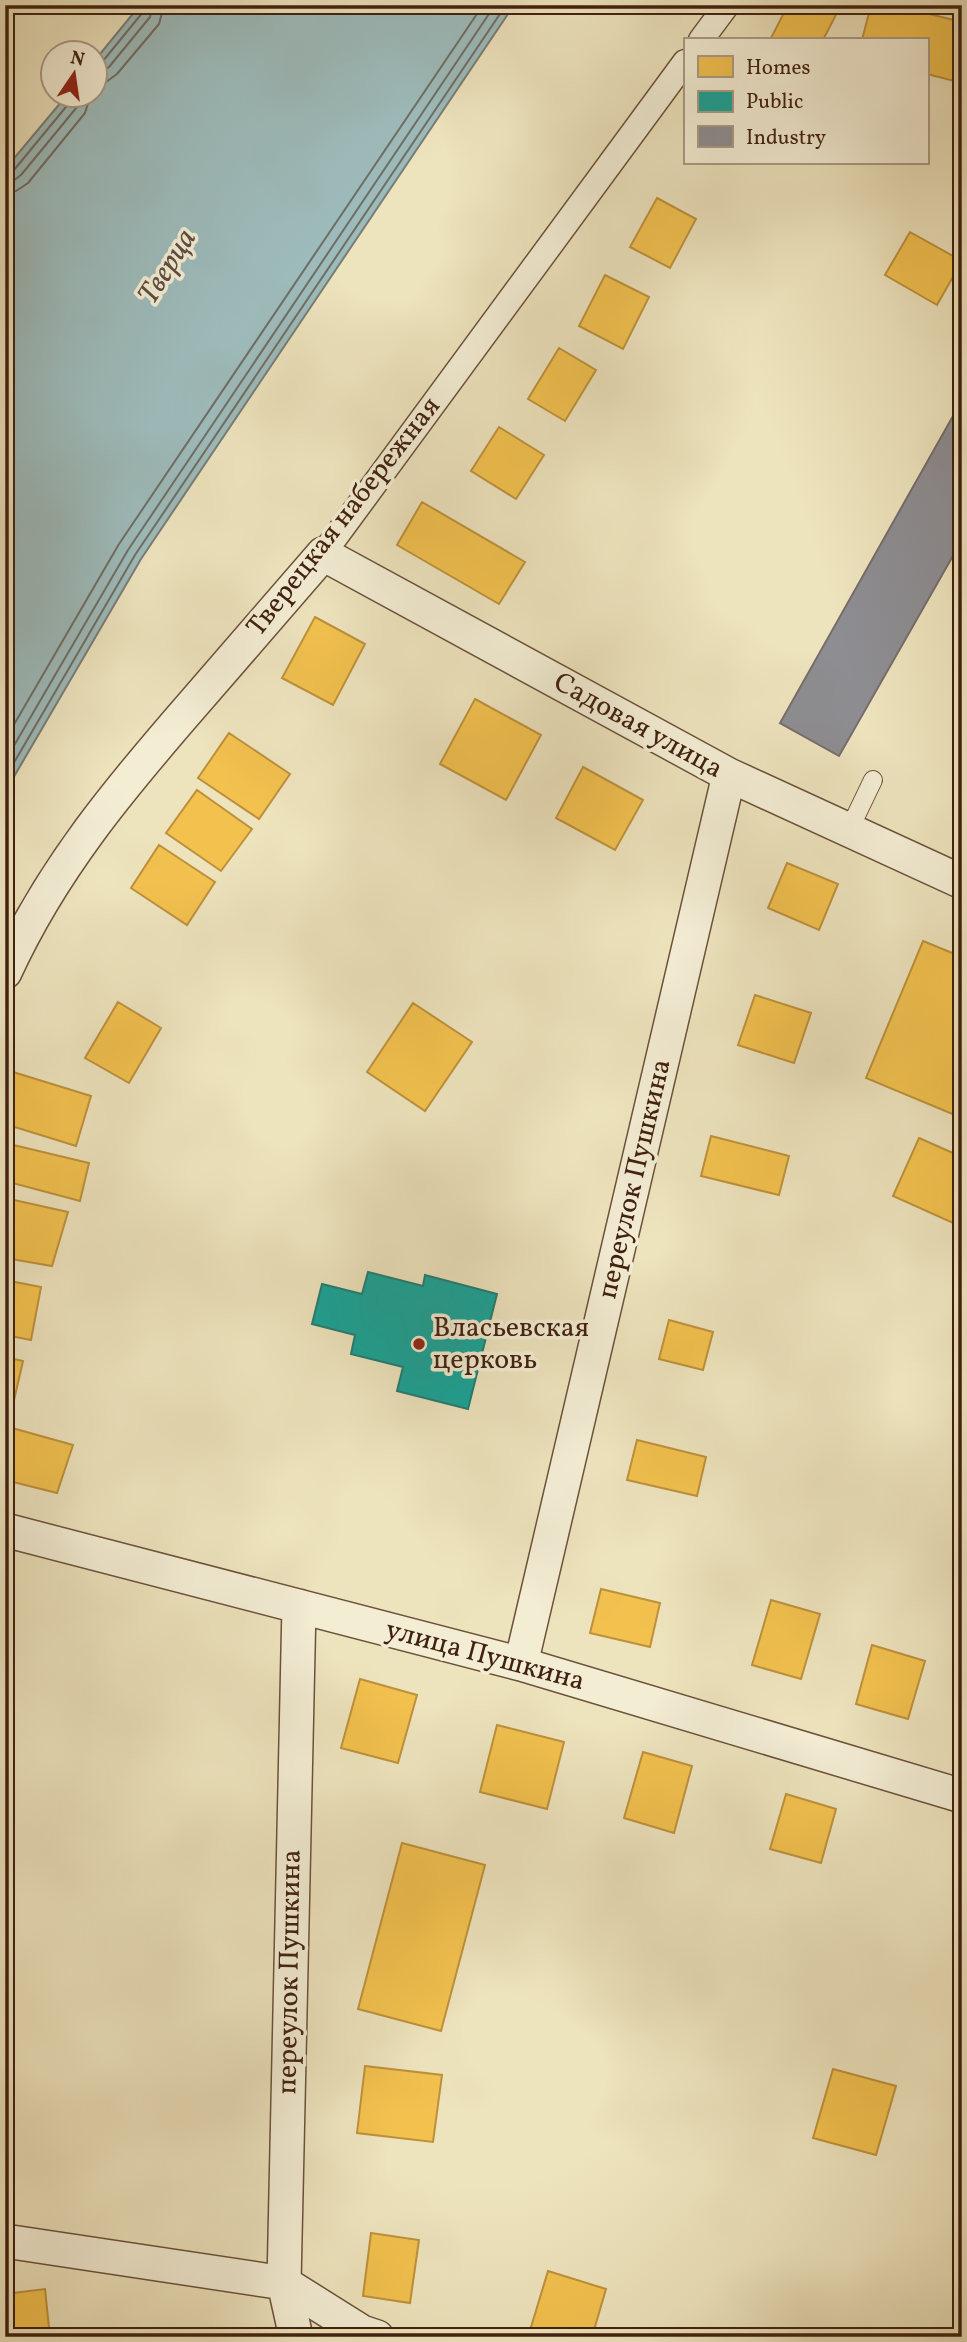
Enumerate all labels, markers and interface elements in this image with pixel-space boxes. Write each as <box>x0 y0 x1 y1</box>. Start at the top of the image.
north arrow <box>38 38 108 108</box>
legend <box>684 38 928 164</box>
text: N <box>68 45 87 74</box>
text: Homes <box>746 54 811 83</box>
text: Public <box>746 88 803 117</box>
text: Industry <box>746 124 827 153</box>
water label: Тверца <box>129 221 207 313</box>
street label: Тверецкая набережная <box>238 389 450 645</box>
street label: Садовая улица <box>546 663 730 789</box>
street label: переулок Пушкина <box>588 1055 682 1303</box>
place label: Власьевская церковь <box>433 1309 589 1380</box>
marker: Власьевская церковь <box>411 1336 427 1352</box>
street label: улица Пушкина <box>381 1611 589 1701</box>
street label: переулок Пушкина <box>268 1849 312 2095</box>

